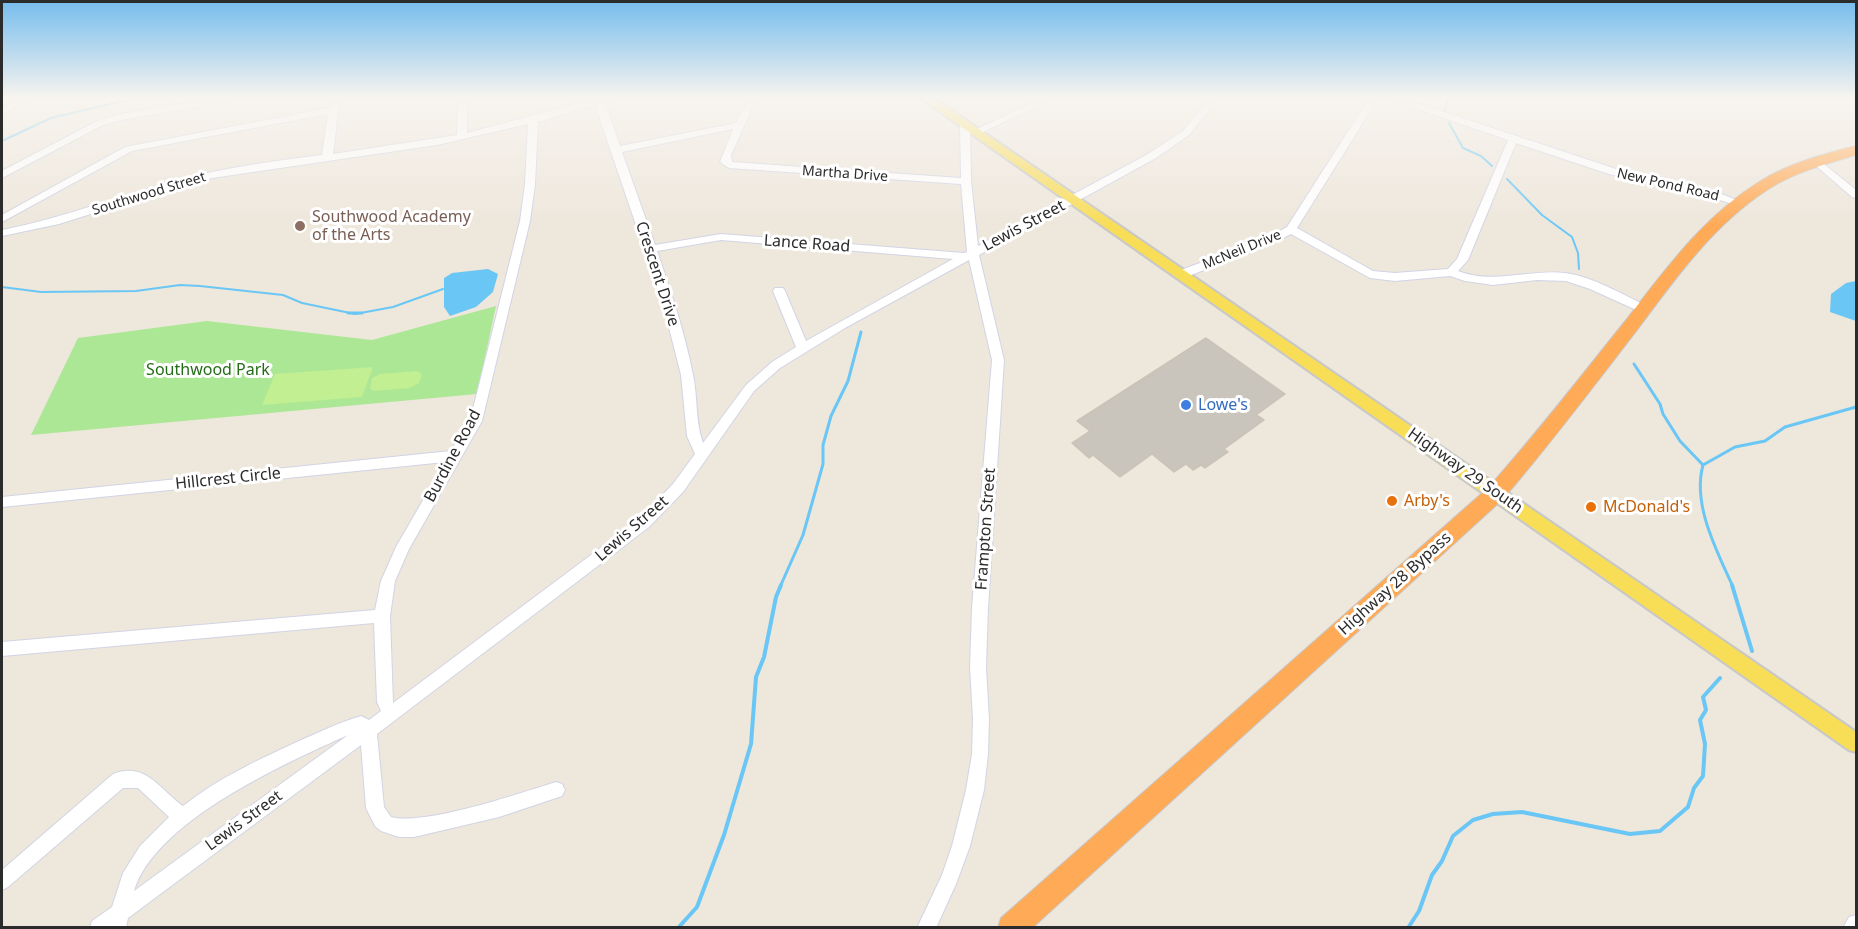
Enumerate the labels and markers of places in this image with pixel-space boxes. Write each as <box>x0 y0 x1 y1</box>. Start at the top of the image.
place label: Southwood Academy of the Arts <box>312 207 471 245</box>
marker: Southwood Academy of the Arts <box>293 219 307 233</box>
place label: Lowe's <box>1198 395 1248 415</box>
marker: Lowe's <box>1179 398 1193 412</box>
place label: Arby's <box>1404 491 1450 511</box>
marker: Arby's <box>1385 494 1399 508</box>
place label: McDonald's <box>1603 497 1690 517</box>
marker: McDonald's <box>1584 500 1598 514</box>

